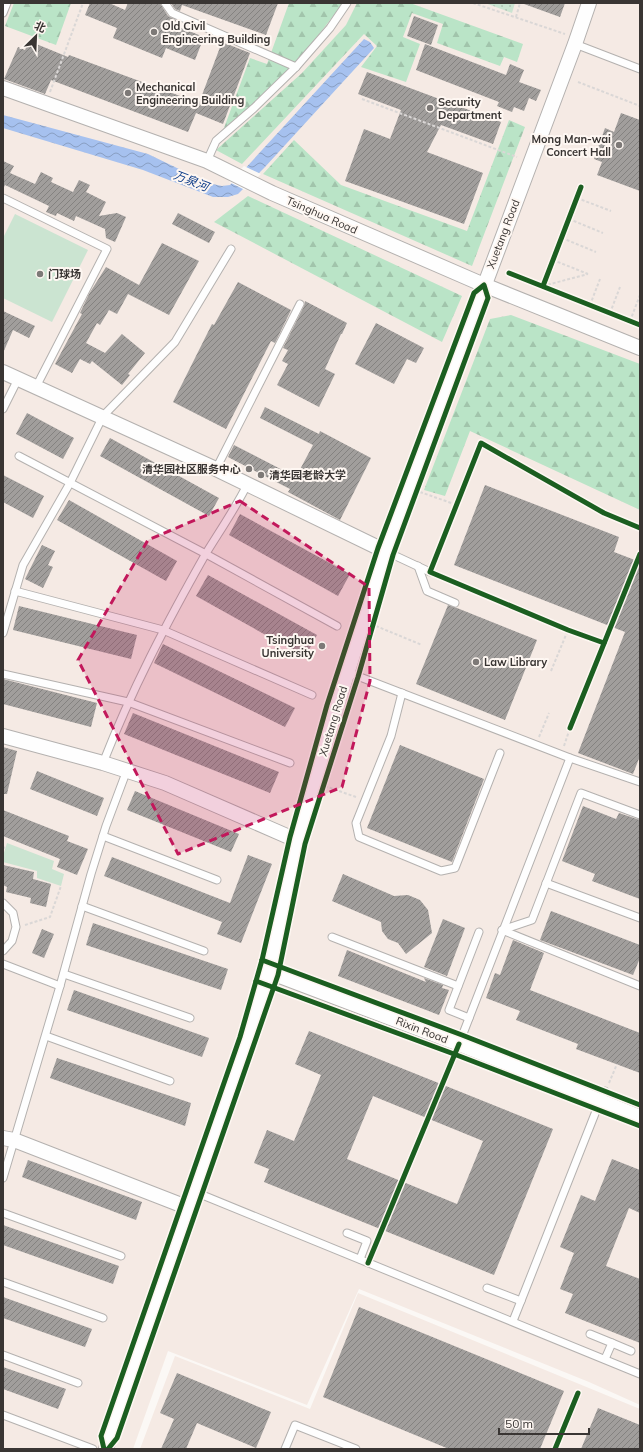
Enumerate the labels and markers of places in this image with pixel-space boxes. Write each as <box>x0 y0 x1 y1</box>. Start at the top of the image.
place label: Old Civil Engineering Building <box>162 19 270 46</box>
marker: Old Civil Engineering Building <box>149 27 159 37</box>
place label: Mechanical Engineering Building <box>136 80 244 107</box>
marker: Mechanical Engineering Building <box>123 88 133 98</box>
place label: Security Department <box>438 95 502 122</box>
marker: Security Department <box>425 103 435 113</box>
place label: Mong Man-wai Concert Hall <box>531 132 611 159</box>
marker: Mong Man-wai Concert Hall <box>614 140 624 150</box>
place label: 门球场 <box>48 267 81 281</box>
marker: 门球场 <box>35 269 45 279</box>
place label: 清华园社区服务中心 <box>142 462 241 476</box>
marker: 清华园社区服务中心 <box>244 464 254 474</box>
place label: 清华园老龄大学 <box>269 468 346 482</box>
marker: 清华园老龄大学 <box>256 470 266 480</box>
place label: Tsinghua University <box>262 633 314 660</box>
marker: Tsinghua University <box>317 641 327 651</box>
place label: Law Library <box>484 655 547 669</box>
marker: Law Library <box>471 657 481 667</box>

